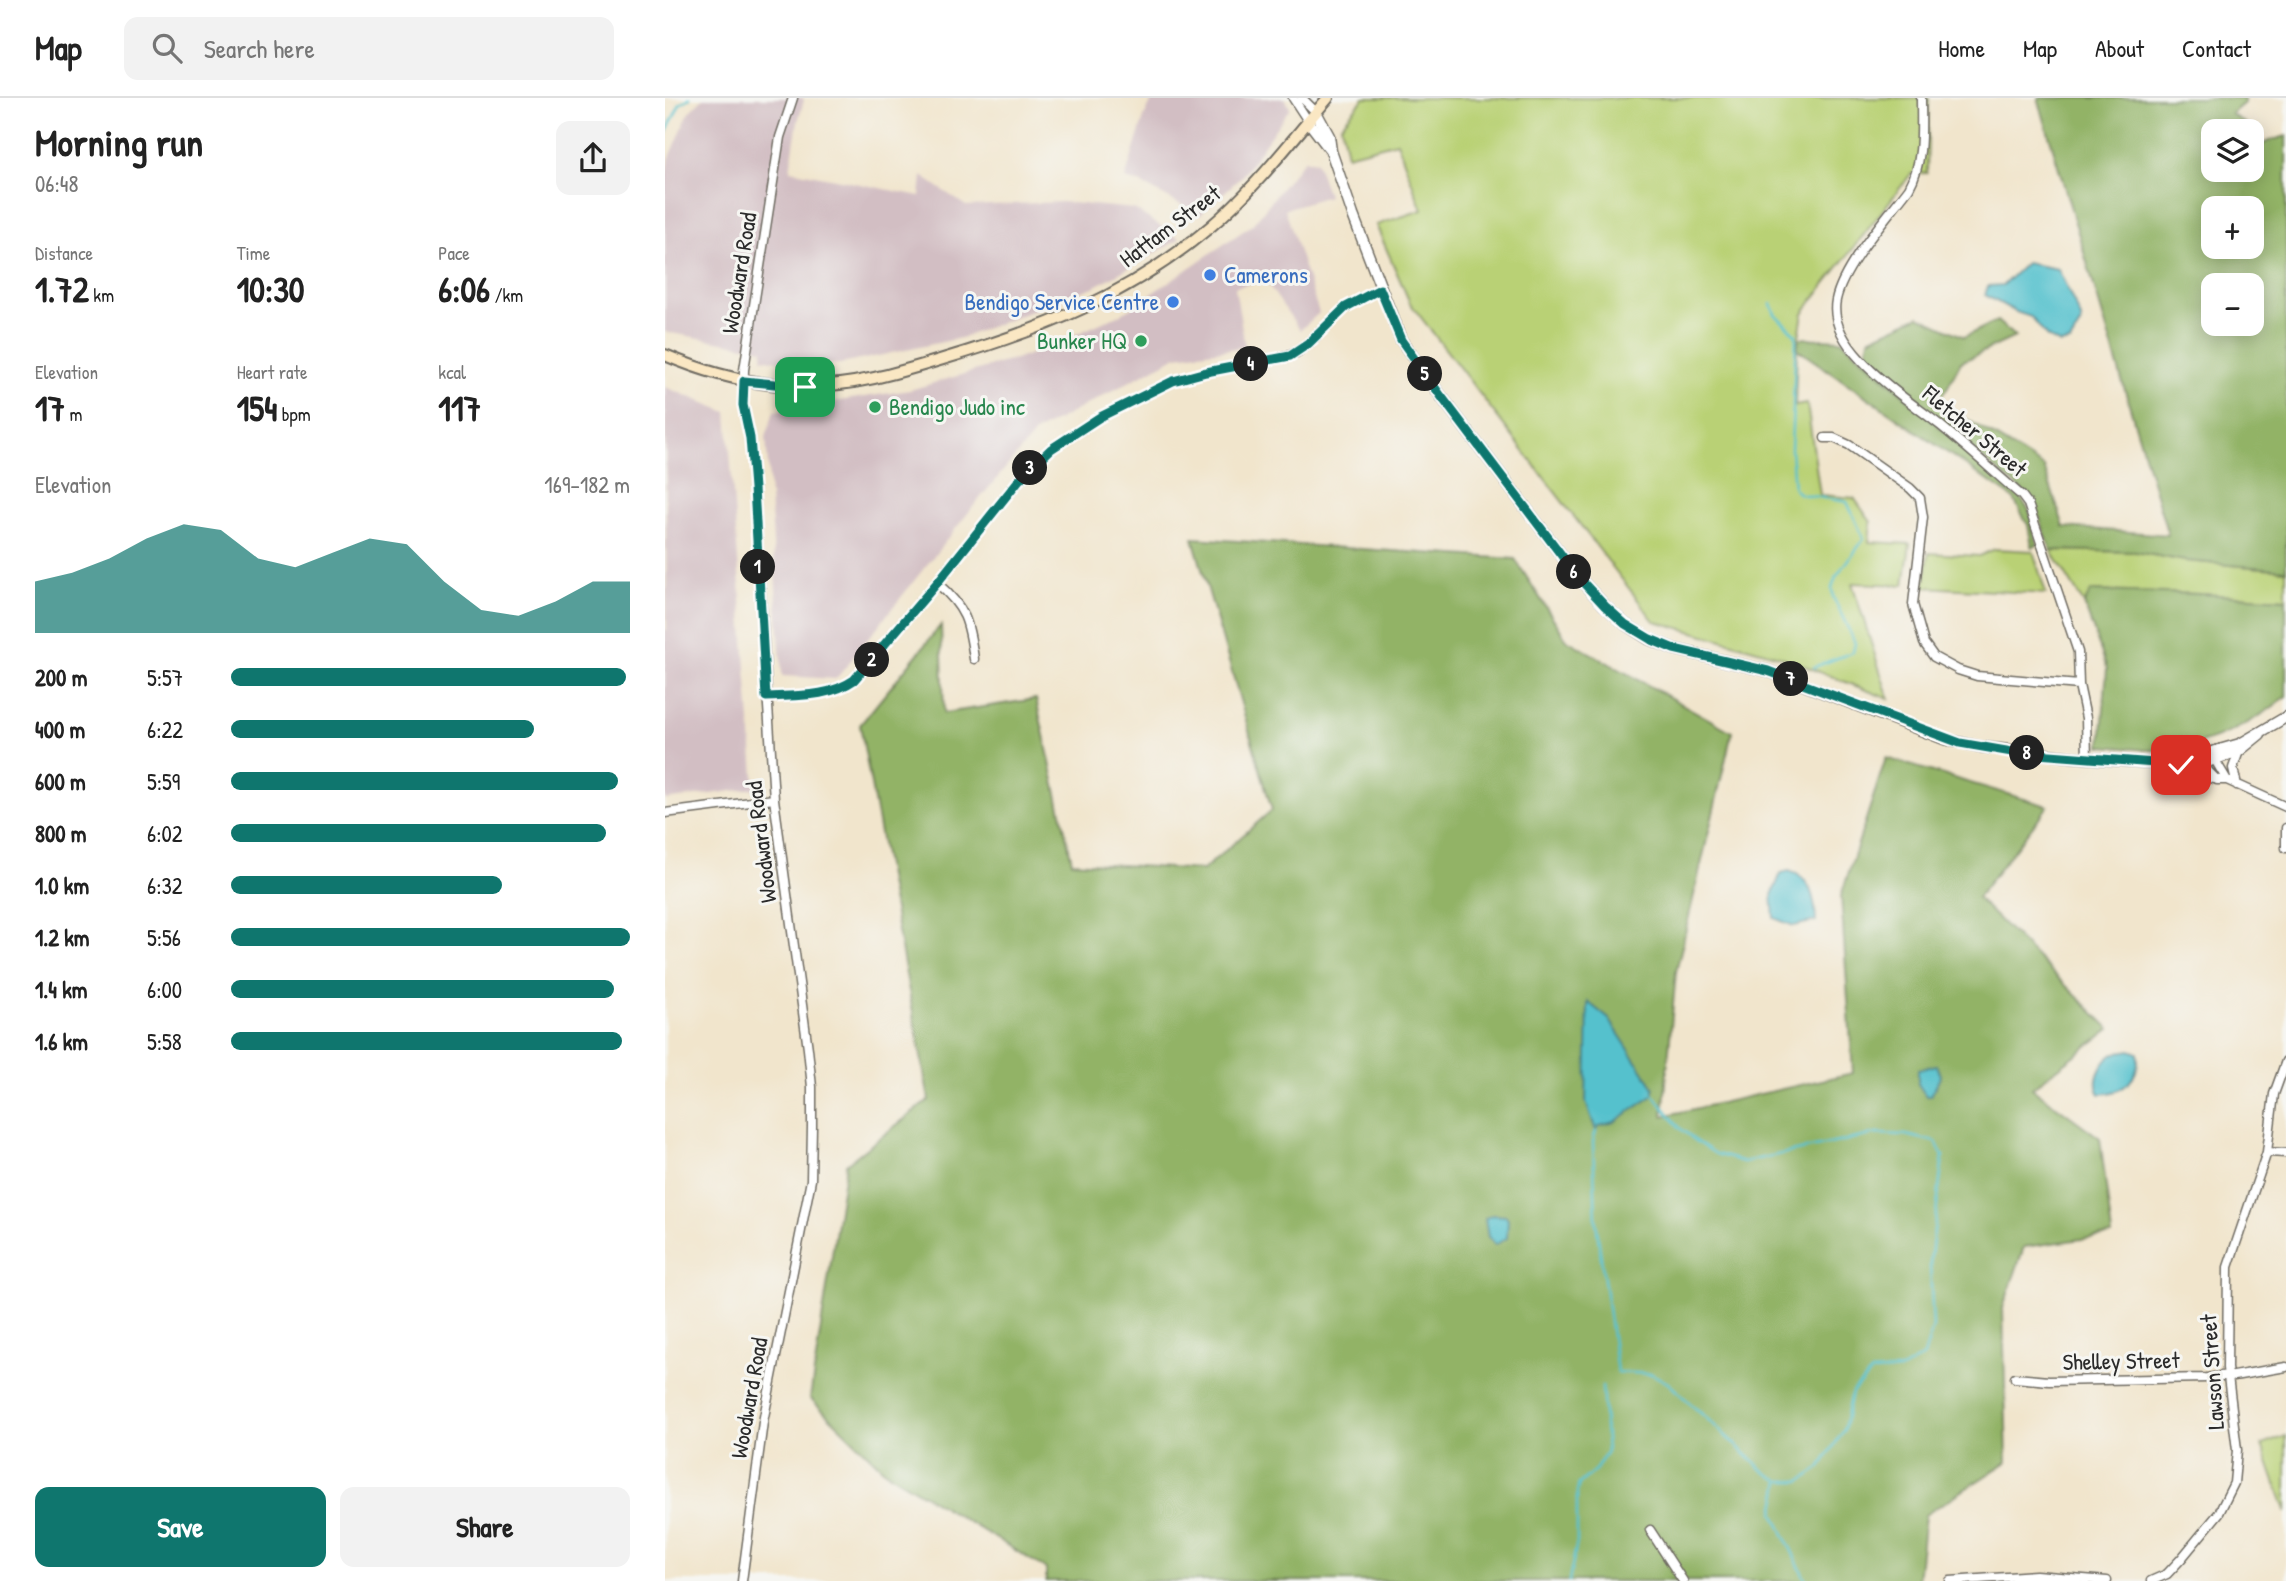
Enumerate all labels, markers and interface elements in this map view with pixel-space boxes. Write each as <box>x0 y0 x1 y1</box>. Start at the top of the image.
search box <box>124 17 614 80</box>
text: Map <box>35 26 82 70</box>
icon: search <box>148 29 186 67</box>
text: Search here <box>204 31 315 66</box>
text: Home <box>1938 32 1985 64</box>
text: Map <box>2023 32 2057 64</box>
text: About <box>2095 32 2144 64</box>
text: Contact <box>2182 32 2251 64</box>
text: Morning run <box>35 116 203 168</box>
map controls <box>2201 119 2264 336</box>
button: layers <box>2201 119 2264 182</box>
button: share <box>556 121 630 195</box>
text: 06:48 <box>35 168 78 199</box>
street label: Hattam Street <box>1113 177 1227 274</box>
button: + <box>2201 196 2264 259</box>
street label: Woodward Road <box>714 210 763 336</box>
text: Distance <box>35 240 93 266</box>
text: Time <box>237 240 270 266</box>
text: Pace <box>438 240 470 266</box>
place label: Camerons <box>1224 259 1308 290</box>
text: 1.72 <box>35 266 89 313</box>
text: 10:30 <box>237 266 305 313</box>
text: 6:06 <box>438 266 490 313</box>
marker: Camerons <box>1202 267 1218 283</box>
button: − <box>2201 273 2264 336</box>
text: km <box>89 282 114 308</box>
text: /km <box>490 282 523 308</box>
place label: Bendigo Service Centre <box>965 286 1159 317</box>
marker: Bendigo Service Centre <box>1165 294 1181 310</box>
place label: Bunker HQ <box>1037 325 1127 356</box>
marker: Bunker HQ <box>1133 333 1149 349</box>
pin: 4 <box>1233 346 1269 382</box>
text: 4 <box>1247 350 1254 376</box>
pin: 5 <box>1407 356 1443 392</box>
pin <box>775 357 835 417</box>
text: Elevation <box>35 359 98 385</box>
text: Heart rate <box>237 359 308 385</box>
text: kcal <box>438 359 466 385</box>
text: 5 <box>1420 360 1429 386</box>
icon: arrive <box>786 368 824 406</box>
street label: Fletcher Street <box>1916 377 2035 484</box>
text: 17 <box>35 385 65 432</box>
text: 154 <box>237 385 277 432</box>
text: 117 <box>438 385 481 432</box>
place label: Bendigo Judo inc <box>889 391 1025 422</box>
marker: Bendigo Judo inc <box>867 399 883 415</box>
text: m <box>65 401 82 427</box>
text: bpm <box>277 401 311 427</box>
pin: 3 <box>1013 450 1047 486</box>
text: 3 <box>1025 454 1034 480</box>
text: Elevation <box>35 469 111 500</box>
text: 169–182 m <box>544 469 630 500</box>
pin: 1 <box>741 550 775 584</box>
text: 1 <box>754 553 761 579</box>
pin: 6 <box>1557 554 1591 589</box>
text: 6 <box>1570 558 1577 584</box>
pin: 2 <box>855 642 889 678</box>
text: 2 <box>867 646 876 672</box>
text: 200 m <box>35 662 87 693</box>
text: 5:57 <box>147 662 183 693</box>
pin: 7 <box>1773 662 1809 696</box>
text: 7 <box>1786 665 1795 691</box>
text: 400 m <box>35 714 85 745</box>
text: 6:22 <box>147 714 183 745</box>
pin <box>2151 735 2211 795</box>
pin: 8 <box>2009 736 2045 770</box>
text: 8 <box>2022 739 2031 765</box>
icon: check <box>2162 746 2200 784</box>
text: 600 m <box>35 766 86 797</box>
text: 5:59 <box>147 766 180 797</box>
street label: Woodward Road <box>738 780 783 905</box>
text: 800 m <box>35 818 87 849</box>
text: 6:02 <box>147 818 183 849</box>
text: 1.0 km <box>35 870 89 901</box>
text: 6:32 <box>147 870 183 901</box>
text: 1.2 km <box>35 922 90 953</box>
text: 5:56 <box>147 922 181 953</box>
text: 1.4 km <box>35 974 87 1005</box>
text: 6:00 <box>147 974 182 1005</box>
text: 1.6 km <box>35 1026 88 1057</box>
text: 5:58 <box>147 1026 182 1057</box>
street label: Lawson Street <box>2192 1312 2231 1431</box>
street label: Woodward Road <box>723 1335 774 1461</box>
street label: Shelley Street <box>2062 1344 2181 1377</box>
button: Save <box>35 1487 326 1567</box>
button: Share <box>340 1487 630 1567</box>

